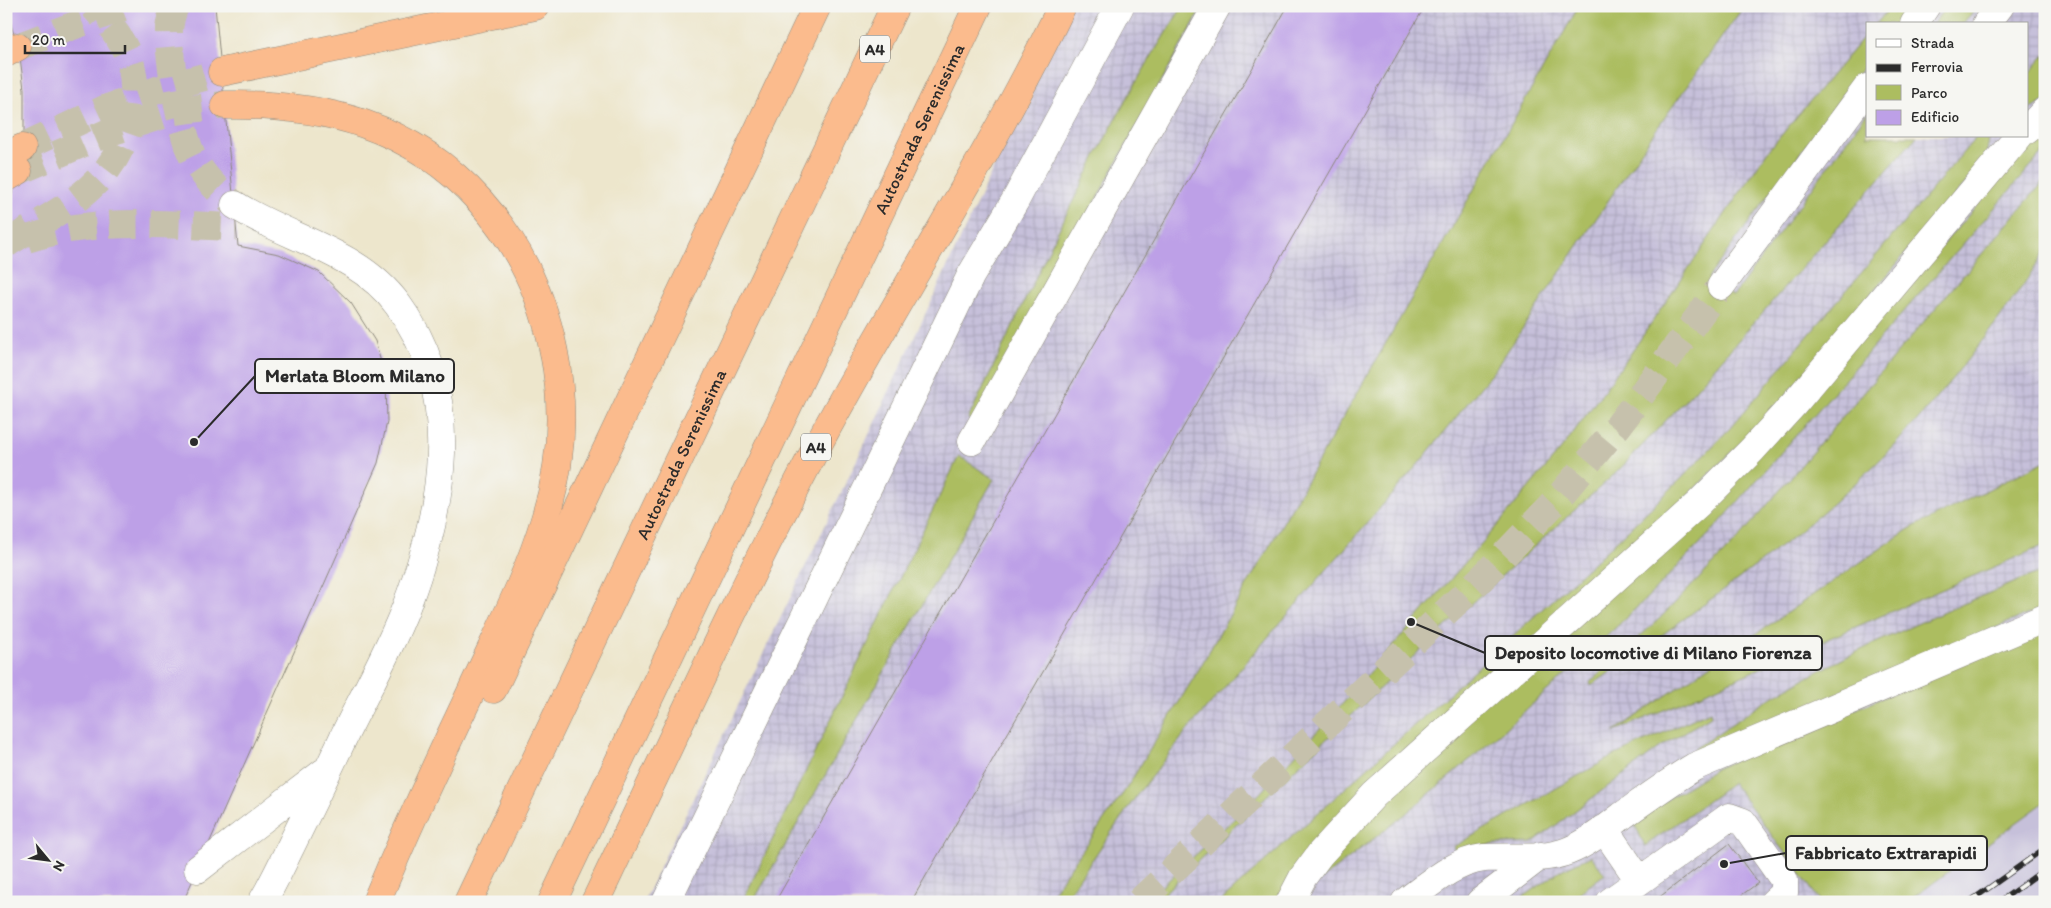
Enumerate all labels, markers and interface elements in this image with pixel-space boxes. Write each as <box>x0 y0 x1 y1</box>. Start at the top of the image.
scale bar <box>25 22 125 54</box>
legend <box>1866 22 2028 138</box>
text: 20 m <box>32 31 66 49</box>
text: Strada <box>1911 34 1955 52</box>
road number: A4 <box>860 36 890 62</box>
street label: Autostrada Serenissima <box>870 40 970 218</box>
text: Ferrovia <box>1911 58 1963 76</box>
text: Parco <box>1911 84 1947 102</box>
text: Edificio <box>1911 108 1959 126</box>
callout: Merlata Bloom Milano <box>255 359 454 393</box>
text: Merlata Bloom Milano <box>265 364 445 387</box>
street label: Autostrada Serenissima <box>631 365 732 543</box>
road number: A4 <box>801 434 831 461</box>
callout: Deposito locomotive di Milano Fiorenza <box>1485 636 1822 670</box>
text: Deposito locomotive di Milano Fiorenza <box>1494 641 1812 664</box>
north arrow <box>22 836 72 886</box>
callout: Fabbricato Extrarapidi <box>1786 836 1987 870</box>
text: Fabbricato Extrarapidi <box>1795 841 1977 864</box>
text: N <box>49 858 69 874</box>

